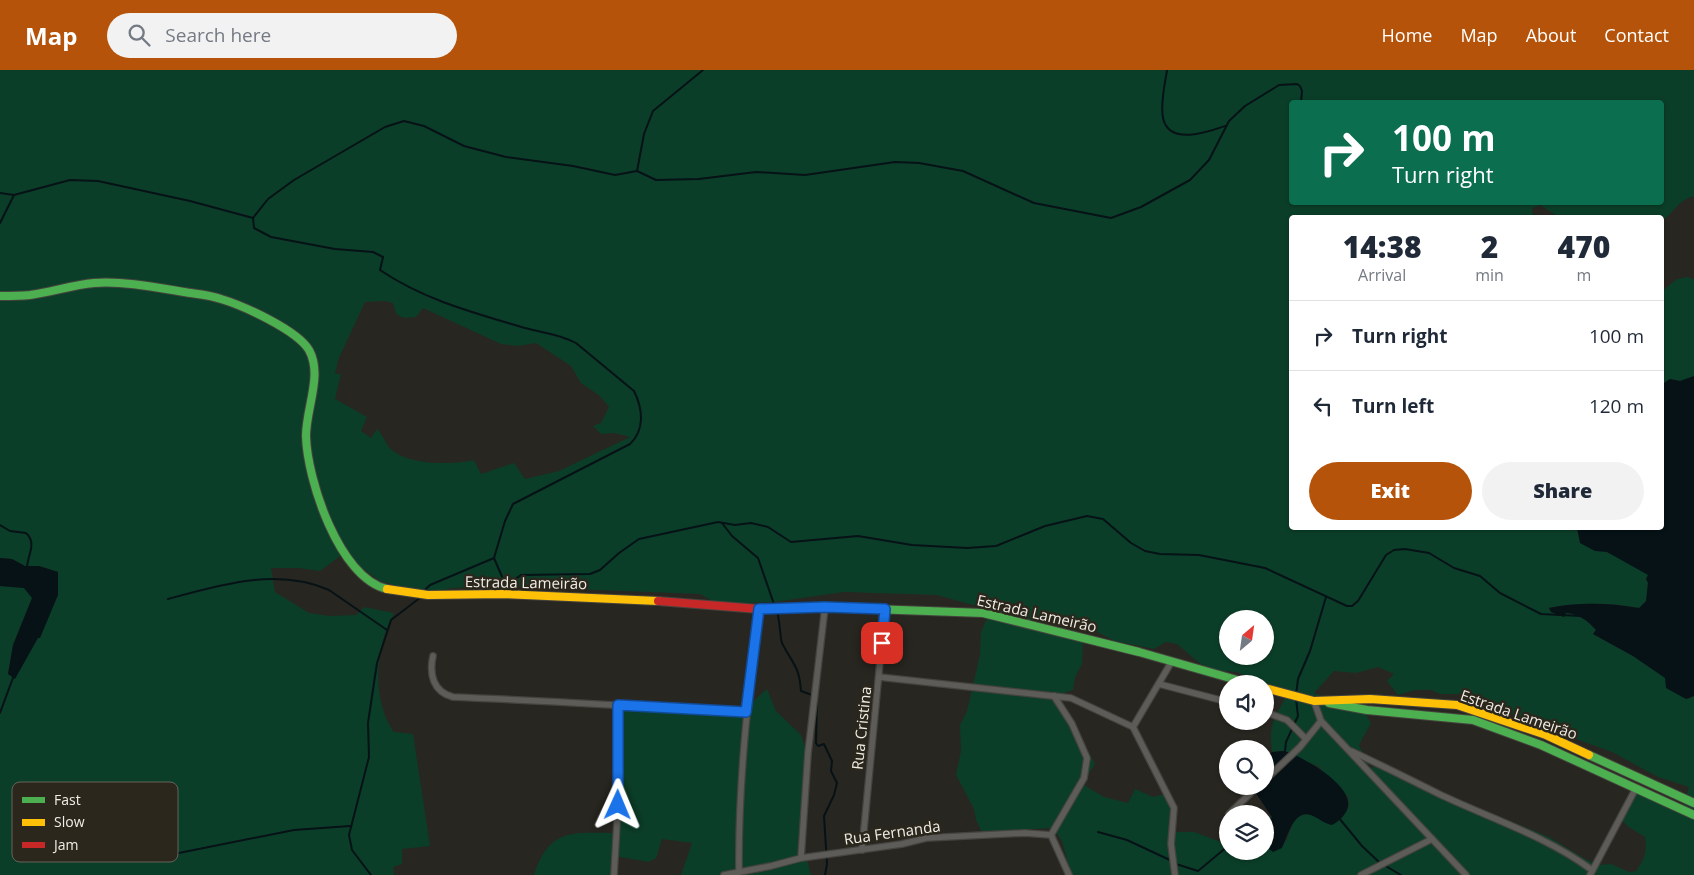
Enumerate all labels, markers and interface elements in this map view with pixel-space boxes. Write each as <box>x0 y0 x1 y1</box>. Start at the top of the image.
search box <box>107 13 457 58</box>
text: Map <box>25 19 77 52</box>
icon: search <box>125 21 153 49</box>
text: Search here <box>165 22 271 48</box>
text: Home <box>1382 23 1432 47</box>
text: Map <box>1460 23 1498 47</box>
text: About <box>1526 23 1576 47</box>
text: Contact <box>1604 23 1669 47</box>
text: 100 m <box>1392 114 1496 161</box>
icon: right <box>1309 120 1374 185</box>
text: Turn right <box>1392 159 1494 189</box>
text: 14:38 <box>1343 226 1422 267</box>
text: 2 <box>1481 226 1498 267</box>
text: 470 <box>1558 226 1610 267</box>
text: Arrival <box>1358 264 1406 286</box>
text: min <box>1475 264 1504 286</box>
text: m <box>1577 264 1591 286</box>
icon: right <box>1309 322 1337 350</box>
text: Turn right <box>1352 323 1447 349</box>
text: 100 m <box>1589 323 1644 349</box>
icon: left <box>1309 392 1337 420</box>
text: Turn left <box>1352 393 1434 419</box>
text: 120 m <box>1589 393 1644 419</box>
button: Exit <box>1309 462 1472 520</box>
button: Share <box>1482 462 1644 520</box>
street label: Estrada Lameirão <box>465 571 587 593</box>
street label: Estrada Lameirão <box>975 589 1099 637</box>
north arrow <box>1219 610 1274 665</box>
map controls <box>1219 610 1274 860</box>
pin <box>861 622 903 664</box>
icon: arrive <box>868 629 896 657</box>
button: sound <box>1219 675 1274 730</box>
street label: Rua Cristina <box>847 685 875 771</box>
street label: Estrada Lameirão <box>1458 685 1580 743</box>
button: search <box>1219 740 1274 795</box>
position arrow <box>591 778 643 830</box>
legend <box>12 782 178 862</box>
text: Fast <box>54 790 81 809</box>
button: layers <box>1219 805 1274 860</box>
text: Slow <box>54 812 85 831</box>
street label: Rua Fernanda <box>842 815 942 849</box>
text: Jam <box>52 835 79 854</box>

